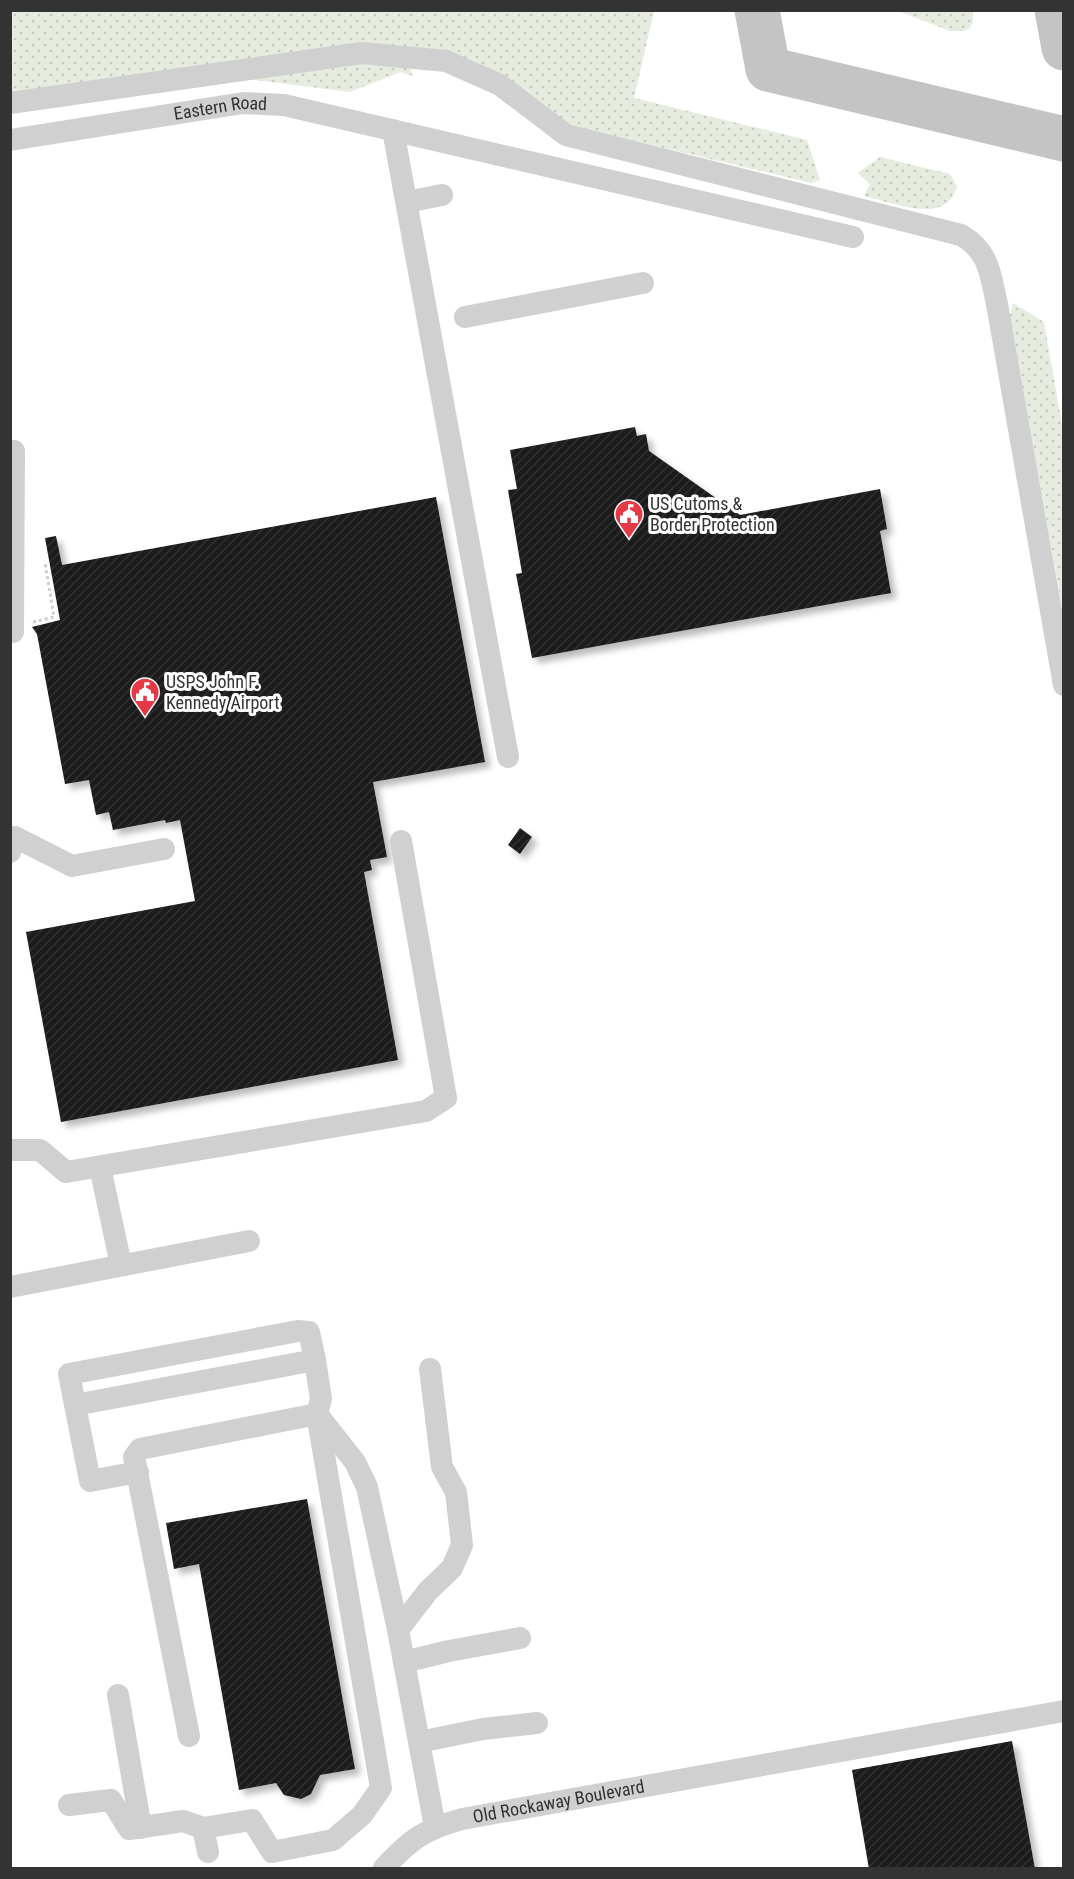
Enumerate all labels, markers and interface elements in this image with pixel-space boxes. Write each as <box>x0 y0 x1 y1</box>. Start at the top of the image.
street label: Eastern Road <box>172 92 268 124</box>
place label: US Cutoms & Border Protection <box>650 493 775 535</box>
public building icon: US Cutoms & Border Protection <box>613 498 645 540</box>
place label: USPS John F. Kennedy Airport <box>166 671 280 713</box>
public building icon: USPS John F. Kennedy Airport <box>129 676 161 718</box>
street label: Old Rockaway Boulevard <box>471 1775 646 1827</box>

